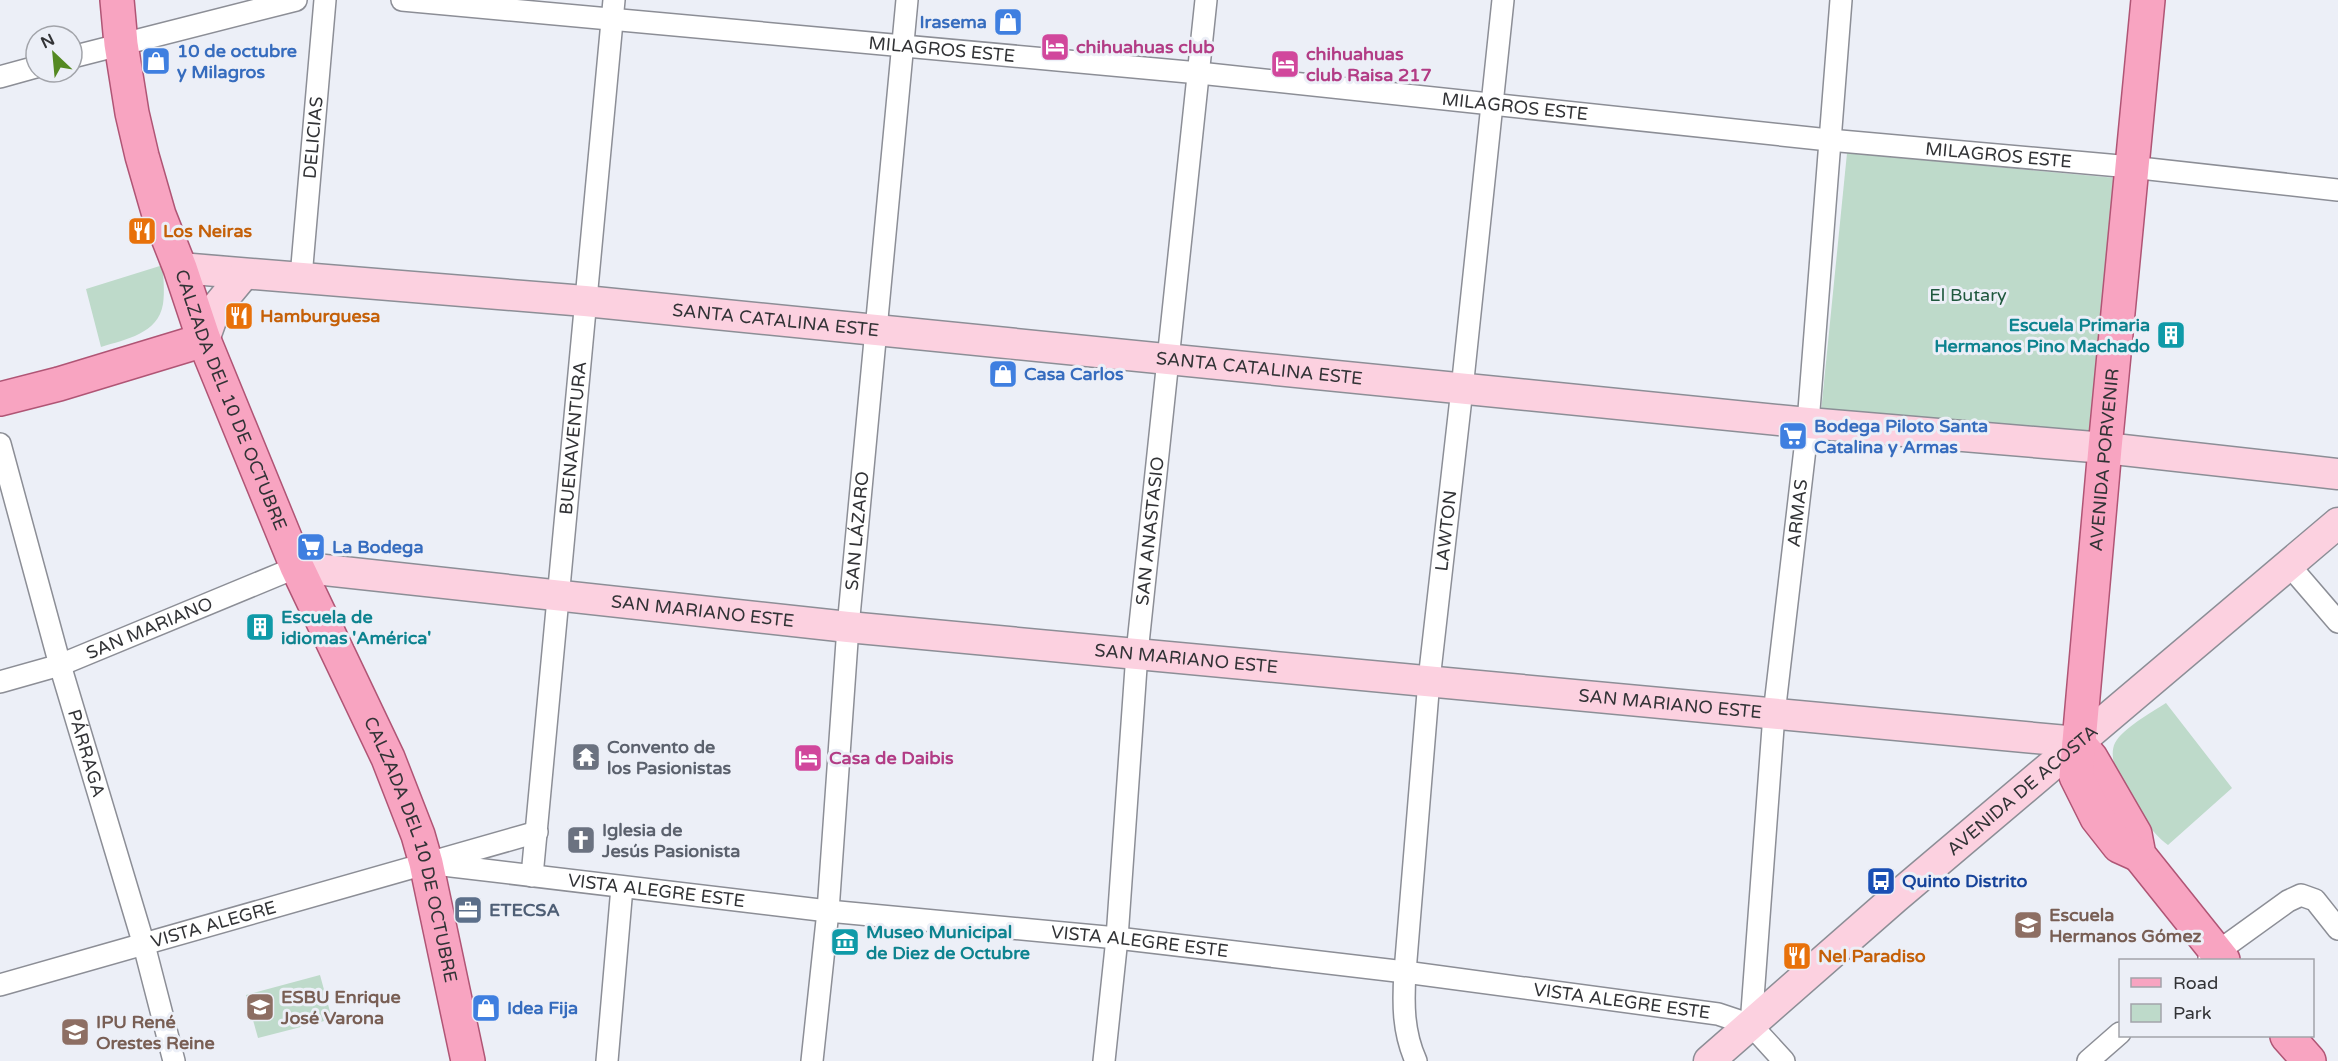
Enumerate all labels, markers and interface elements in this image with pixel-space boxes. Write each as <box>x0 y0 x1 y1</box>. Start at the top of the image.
shop icon: Irasema <box>992 6 1024 38</box>
place label: Irasema <box>920 11 987 33</box>
north arrow <box>24 24 84 84</box>
text: N <box>38 30 58 53</box>
hotel icon: chihuahuas club <box>1039 31 1071 63</box>
street label: MILAGROS ESTE <box>868 32 1016 67</box>
place label: chihuahuas club <box>1076 36 1215 58</box>
place label: 10 de octubre y Milagros <box>177 40 297 83</box>
place label: chihuahuas club Raisa 217 <box>1306 43 1432 86</box>
shop icon: 10 de octubre y Milagros <box>140 45 172 77</box>
hotel icon: chihuahuas club Raisa 217 <box>1269 48 1301 80</box>
street label: MILAGROS ESTE <box>1441 88 1589 125</box>
street label: DELICIAS <box>299 95 328 180</box>
street label: MILAGROS ESTE <box>1924 138 2073 173</box>
restaurant icon: Los Neiras <box>126 215 158 247</box>
place label: Los Neiras <box>163 220 253 242</box>
street label: CALZADA DEL 10 DE OCTUBRE <box>170 267 292 534</box>
park label: El Butary <box>1929 284 2007 306</box>
street label: SANTA CATALINA ESTE <box>671 299 880 341</box>
restaurant icon: Hamburguesa <box>223 300 255 332</box>
place label: Hamburguesa <box>260 305 380 327</box>
place label: Escuela Primaria Hermanos Pino Machado <box>1934 314 2150 357</box>
building icon: Escuela Primaria Hermanos Pino Machado <box>2155 319 2187 351</box>
street label: SANTA CATALINA ESTE <box>1155 347 1364 390</box>
shop icon: Casa Carlos <box>987 358 1019 390</box>
street label: BUENAVENTURA <box>555 360 591 516</box>
place label: Casa Carlos <box>1024 363 1124 385</box>
street label: AVENIDA PORVENIR <box>2085 367 2124 552</box>
place label: Bodega Piloto Santa Catalina y Armas <box>1814 415 1988 458</box>
supermarket icon: Bodega Piloto Santa Catalina y Armas <box>1777 420 1809 452</box>
street label: SAN ANASTASIO <box>1131 456 1169 607</box>
street label: SAN LÁZARO <box>840 470 874 592</box>
street label: ARMAS <box>1783 478 1812 548</box>
street label: LAWTON <box>1430 489 1461 572</box>
supermarket icon: La Bodega <box>295 531 327 563</box>
place label: La Bodega <box>332 536 424 558</box>
street label: SAN MARIANO ESTE <box>610 590 795 632</box>
street label: SAN MARIANO <box>83 592 216 664</box>
place label: Escuela de idiomas 'América' <box>281 606 431 649</box>
building icon: Escuela de idiomas 'América' <box>244 611 276 643</box>
street label: SAN MARIANO ESTE <box>1094 639 1279 678</box>
street label: SAN MARIANO ESTE <box>1577 684 1763 723</box>
street label: PÁRRAGA <box>63 707 110 800</box>
street label: CALZADA DEL 10 DE OCTUBRE <box>359 713 462 985</box>
street label: AVENIDA DE ACOSTA <box>1942 720 2102 860</box>
place label: Convento de los Pasionistas <box>607 736 732 779</box>
temple icon: Convento de los Pasionistas <box>570 741 602 773</box>
hotel icon: Casa de Daibis <box>792 742 824 774</box>
place label: Casa de Daibis <box>829 747 954 769</box>
place label: Iglesia de Jesús Pasionista <box>601 819 740 862</box>
church icon: Iglesia de Jesús Pasionista <box>565 824 597 856</box>
bus stop icon: Quinto Distrito <box>1865 865 1897 897</box>
street label: VISTA ALEGRE ESTE <box>567 869 746 912</box>
place label: Quinto Distrito <box>1902 870 2027 892</box>
office icon: ETECSA <box>452 894 484 926</box>
street label: VISTA ALEGRE <box>148 896 279 952</box>
place label: ETECSA <box>489 899 560 921</box>
place label: Escuela Hermanos Gómez <box>2049 904 2202 947</box>
school or university icon: Escuela Hermanos Gómez <box>2012 909 2044 941</box>
place label: Museo Municipal de Diez de Octubre <box>866 921 1030 964</box>
street label: VISTA ALEGRE ESTE <box>1050 921 1230 962</box>
museum icon: Museo Municipal de Diez de Octubre <box>829 926 861 958</box>
restaurant icon: Nel Paradiso <box>1781 940 1813 972</box>
place label: Nel Paradiso <box>1818 945 1926 967</box>
legend <box>2119 959 2314 1037</box>
text: Road <box>2173 972 2218 994</box>
street label: VISTA ALEGRE ESTE <box>1532 978 1712 1024</box>
place label: ESBU Enrique José Varona <box>280 986 401 1029</box>
school or university icon: ESBU Enrique José Varona <box>244 991 276 1023</box>
shop icon: Idea Fija <box>470 992 502 1024</box>
place label: Idea Fija <box>507 997 578 1019</box>
text: Park <box>2173 1002 2212 1024</box>
place label: IPU René Orestes Reine <box>96 1011 215 1054</box>
school or university icon: IPU René Orestes Reine <box>59 1016 91 1048</box>

